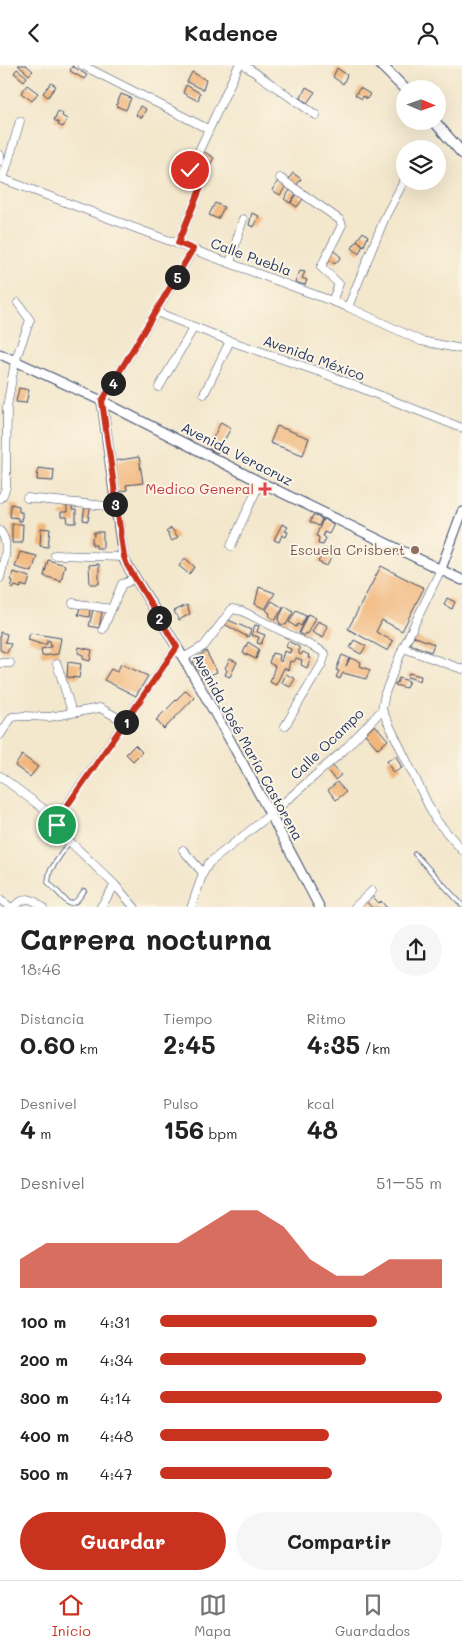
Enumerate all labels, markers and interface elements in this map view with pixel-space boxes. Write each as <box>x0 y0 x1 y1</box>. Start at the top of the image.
text: Kadence <box>184 18 278 47</box>
icon: back <box>20 19 48 47</box>
icon: person <box>414 19 442 47</box>
north arrow <box>396 80 446 130</box>
map controls <box>396 80 446 190</box>
button: layers <box>396 140 446 190</box>
pin <box>169 149 211 191</box>
icon: check <box>176 156 204 184</box>
street label: Calle Puebla <box>208 233 294 280</box>
pin: 5 <box>164 265 190 289</box>
text: 5 <box>173 268 182 287</box>
street label: Avenida México <box>261 330 367 385</box>
pin: 4 <box>100 371 126 395</box>
text: 4 <box>109 374 118 393</box>
street label: Avenida Veracruz <box>178 417 296 490</box>
place label: Medico General <box>145 479 254 498</box>
marker: Medico General <box>258 482 272 496</box>
pin: 3 <box>102 491 128 517</box>
text: 3 <box>111 495 120 514</box>
place label: Escuela Crisbert <box>290 540 405 559</box>
marker: Escuela Crisbert <box>409 544 421 556</box>
pin: 2 <box>146 605 172 631</box>
text: 2 <box>156 609 163 628</box>
street label: Avenida José María Castorena <box>189 650 308 844</box>
street label: Calle Ocampo <box>286 704 367 783</box>
pin: 1 <box>114 709 138 735</box>
text: 1 <box>123 713 130 732</box>
pin <box>36 804 78 846</box>
icon: arrive <box>43 811 71 839</box>
text: Carrera nocturna <box>20 921 272 957</box>
button: share <box>390 924 442 976</box>
text: 18:46 <box>20 958 61 979</box>
text: Distancia <box>20 1009 85 1028</box>
text: Tiempo <box>163 1009 212 1028</box>
text: Ritmo <box>307 1009 346 1028</box>
text: 0.60 <box>20 1028 75 1060</box>
text: 2:45 <box>163 1028 216 1060</box>
text: 4:35 <box>307 1028 360 1060</box>
text: km <box>75 1039 98 1058</box>
text: /km <box>360 1039 390 1058</box>
text: Desnivel <box>20 1094 77 1113</box>
text: Pulso <box>163 1094 198 1113</box>
text: kcal <box>307 1094 335 1113</box>
text: 4 <box>20 1113 36 1145</box>
text: 156 <box>163 1113 204 1145</box>
text: 48 <box>307 1113 338 1145</box>
text: m <box>36 1124 52 1143</box>
text: bpm <box>204 1124 237 1143</box>
text: Desnivel <box>20 1172 85 1193</box>
text: 51–55 m <box>376 1172 442 1193</box>
text: 100 m <box>20 1311 66 1332</box>
text: 4:31 <box>100 1311 131 1332</box>
text: 200 m <box>20 1349 68 1370</box>
text: 4:34 <box>100 1349 133 1370</box>
text: 300 m <box>20 1387 69 1408</box>
text: 4:14 <box>100 1387 131 1408</box>
text: 400 m <box>20 1425 69 1446</box>
text: 4:48 <box>100 1425 133 1446</box>
text: 500 m <box>20 1463 68 1484</box>
text: 4:47 <box>100 1463 133 1484</box>
button: Guardar <box>20 1512 226 1570</box>
button: Compartir <box>236 1512 442 1570</box>
tab: Inicio <box>52 1591 91 1640</box>
tab: Mapa <box>194 1591 231 1640</box>
tab: Guardados <box>335 1591 410 1640</box>

